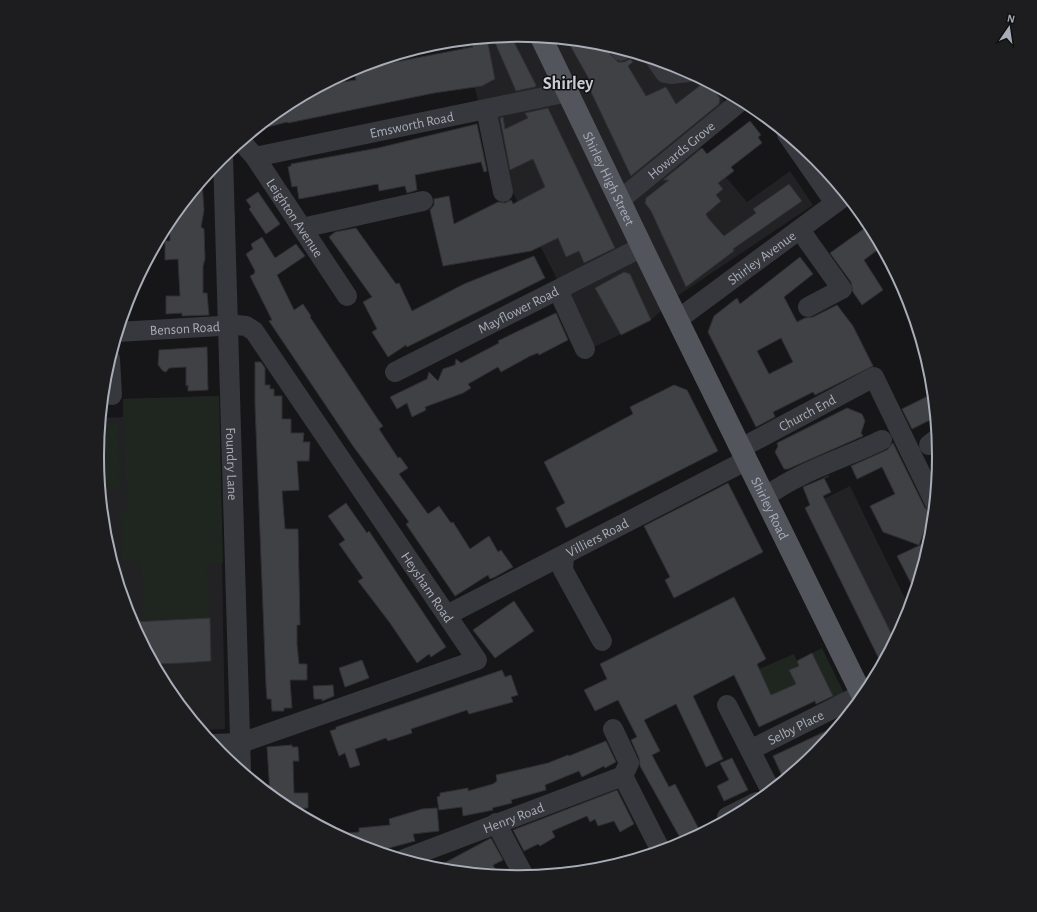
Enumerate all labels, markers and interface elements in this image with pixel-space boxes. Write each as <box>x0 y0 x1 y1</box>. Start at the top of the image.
north arrow <box>989 8 1029 48</box>
text: N <box>1006 13 1016 25</box>
district label: Shirley <box>543 75 594 93</box>
street label: Emsworth Road <box>369 110 455 141</box>
street label: Howards Grove <box>645 119 718 182</box>
street label: Shirley High Street <box>580 130 637 229</box>
street label: Leighton Avenue <box>263 176 325 260</box>
street label: Shirley Avenue <box>725 229 799 288</box>
street label: Mayflower Road <box>476 284 561 337</box>
street label: Benson Road <box>149 320 221 338</box>
street label: Church End <box>777 393 838 434</box>
street label: Foundry Lane <box>223 427 239 500</box>
street label: Shirley Road <box>748 475 791 542</box>
street label: Villiers Road <box>564 516 631 560</box>
street label: Heysham Road <box>398 550 455 625</box>
street label: Selby Place <box>766 708 826 748</box>
street label: Henry Road <box>481 801 546 836</box>

